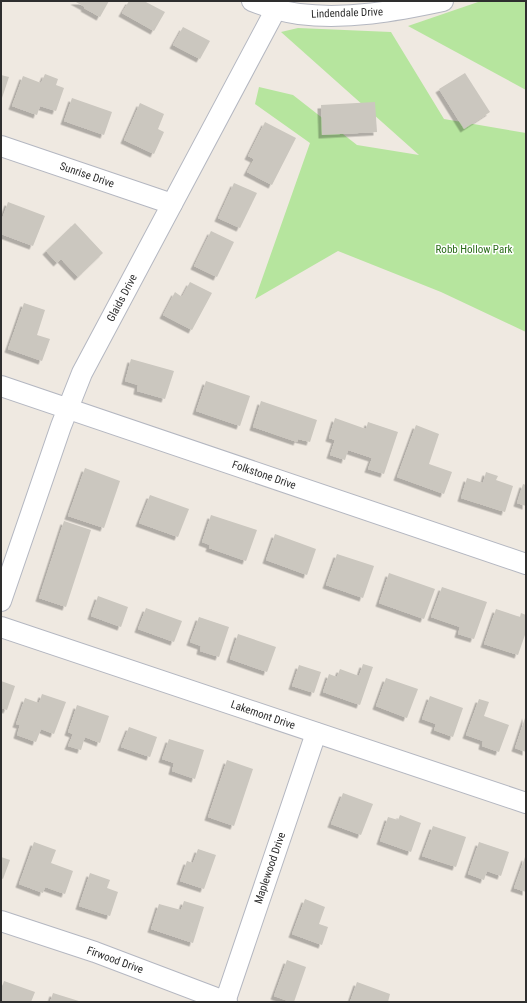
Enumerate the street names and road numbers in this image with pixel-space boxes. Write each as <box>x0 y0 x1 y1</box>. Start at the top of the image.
street label: Lindendale Drive <box>311 5 383 21</box>
street label: Sunrise Drive <box>58 160 116 190</box>
street label: Glaids Drive <box>104 272 140 324</box>
street label: Folkstone Drive <box>230 458 298 492</box>
street label: Lakemont Drive <box>229 698 297 732</box>
street label: Maplewood Drive <box>252 831 288 905</box>
street label: Firwood Drive <box>85 944 145 976</box>

